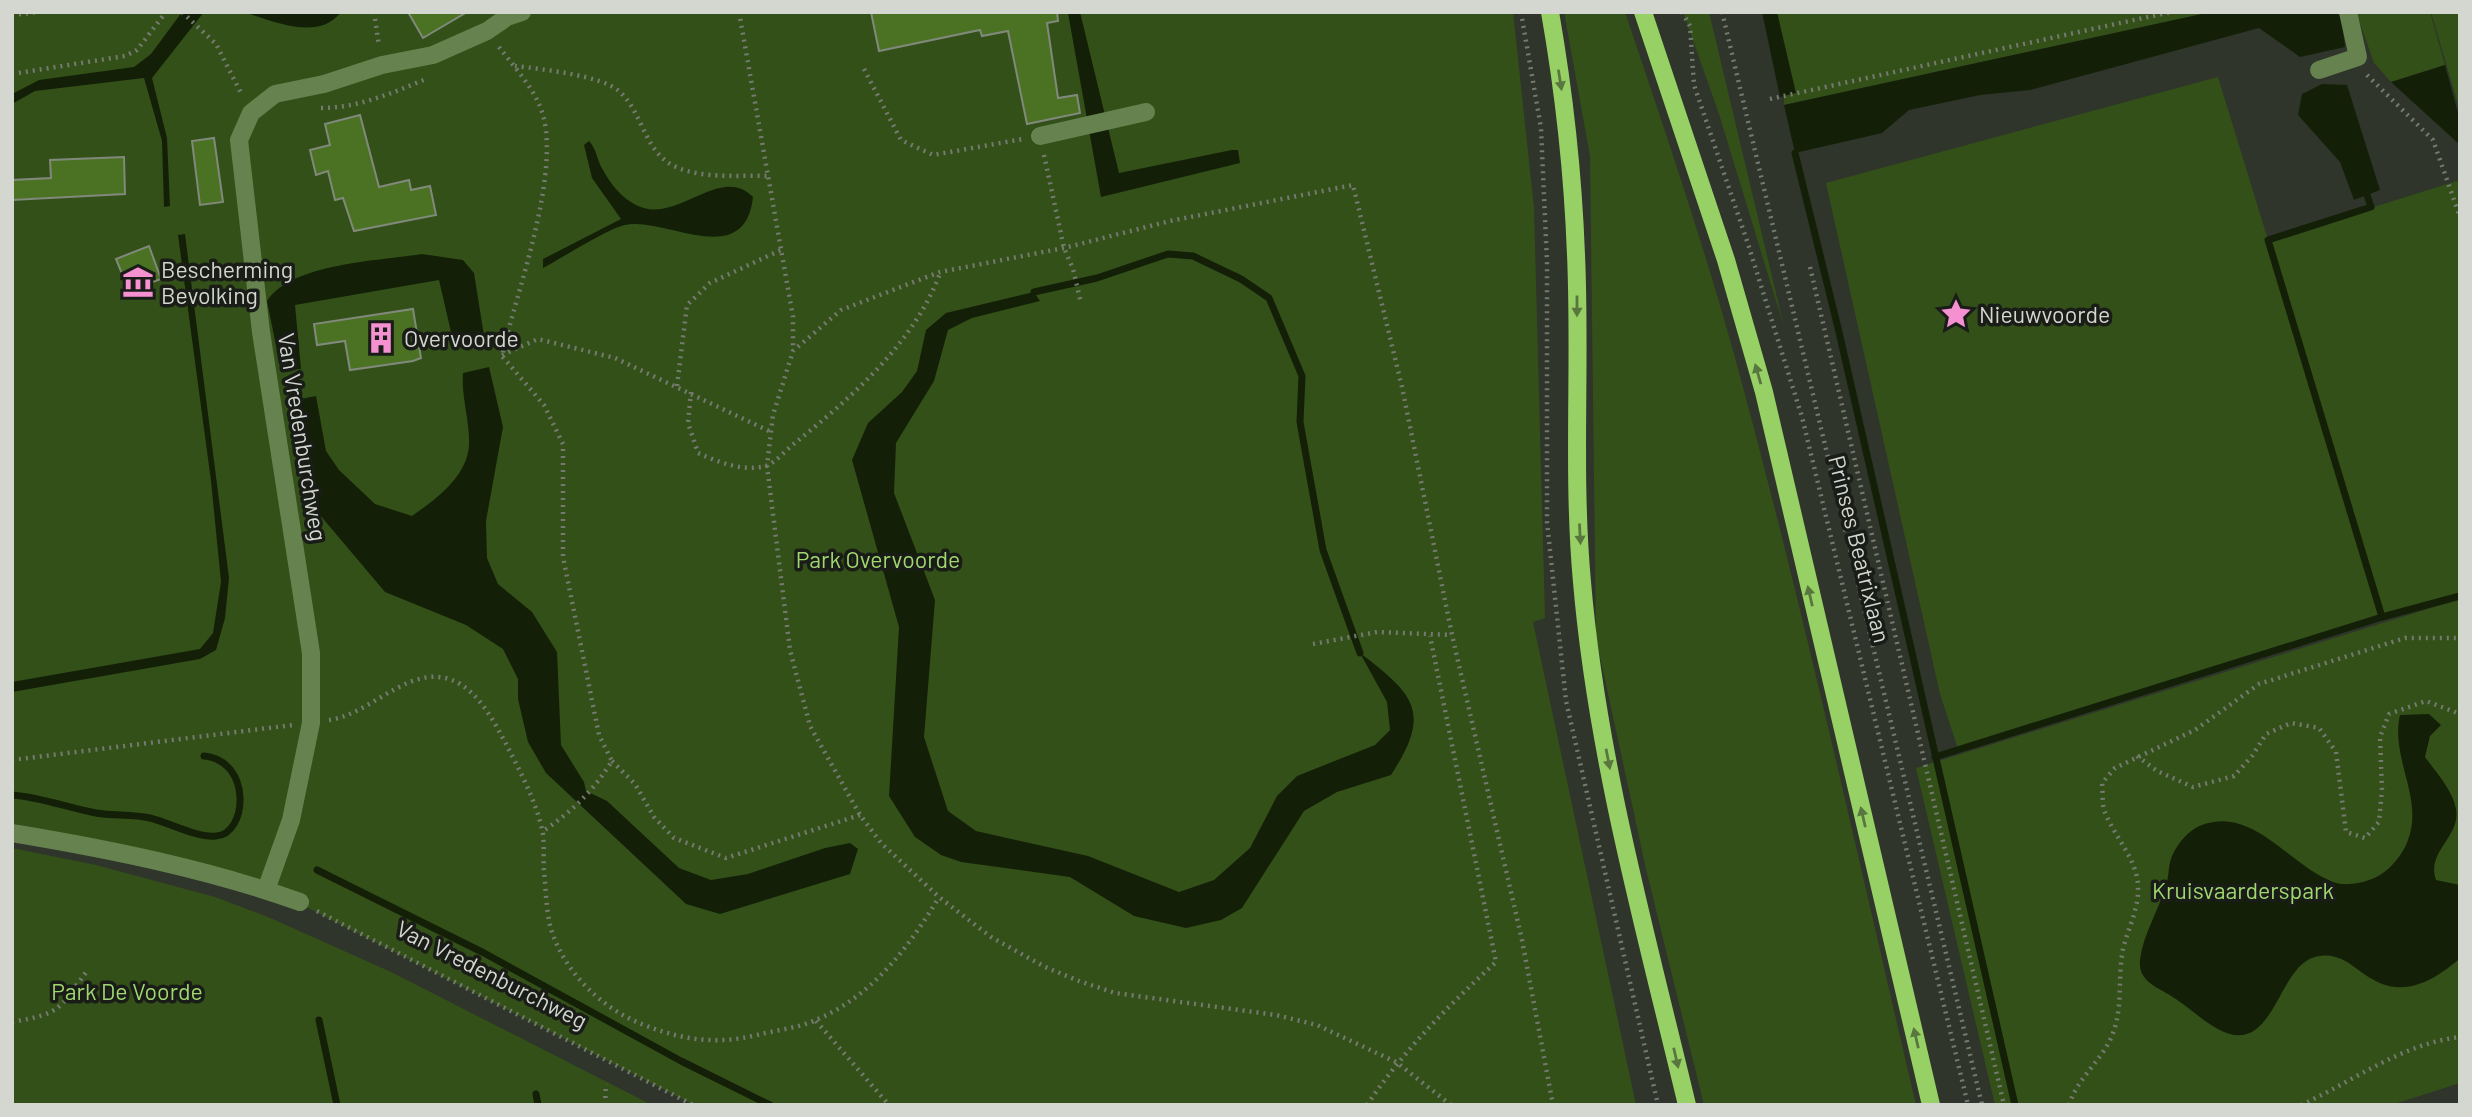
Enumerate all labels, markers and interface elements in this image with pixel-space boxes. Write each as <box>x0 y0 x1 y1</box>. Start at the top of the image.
one-way arrow <box>1555 69 1566 91</box>
place label: Bescherming Bevolking <box>161 255 293 309</box>
museum icon: Bescherming Bevolking <box>121 265 155 299</box>
one-way arrow <box>1571 296 1583 318</box>
place icon: Nieuwvoorde <box>1939 297 1973 331</box>
place label: Nieuwvoorde <box>1979 300 2110 328</box>
building icon: Overvoorde <box>364 321 398 355</box>
place label: Overvoorde <box>404 324 519 352</box>
street label: Van Vredenburchweg <box>273 331 333 543</box>
one-way arrow <box>1753 363 1763 384</box>
street label: Prinses Beatrixlaan <box>1823 452 1897 646</box>
one-way arrow <box>1574 523 1585 545</box>
park label: Park Overvoorde <box>796 545 960 573</box>
one-way arrow <box>1805 585 1816 607</box>
one-way arrow <box>1603 748 1614 770</box>
one-way arrow <box>1857 806 1868 828</box>
park label: Kruisvaarderspark <box>2152 876 2334 904</box>
street label: Van Vredenburchweg <box>392 914 592 1034</box>
park label: Park De Voorde <box>51 977 203 1005</box>
one-way arrow <box>1910 1027 1921 1049</box>
one-way arrow <box>1671 1047 1682 1069</box>

